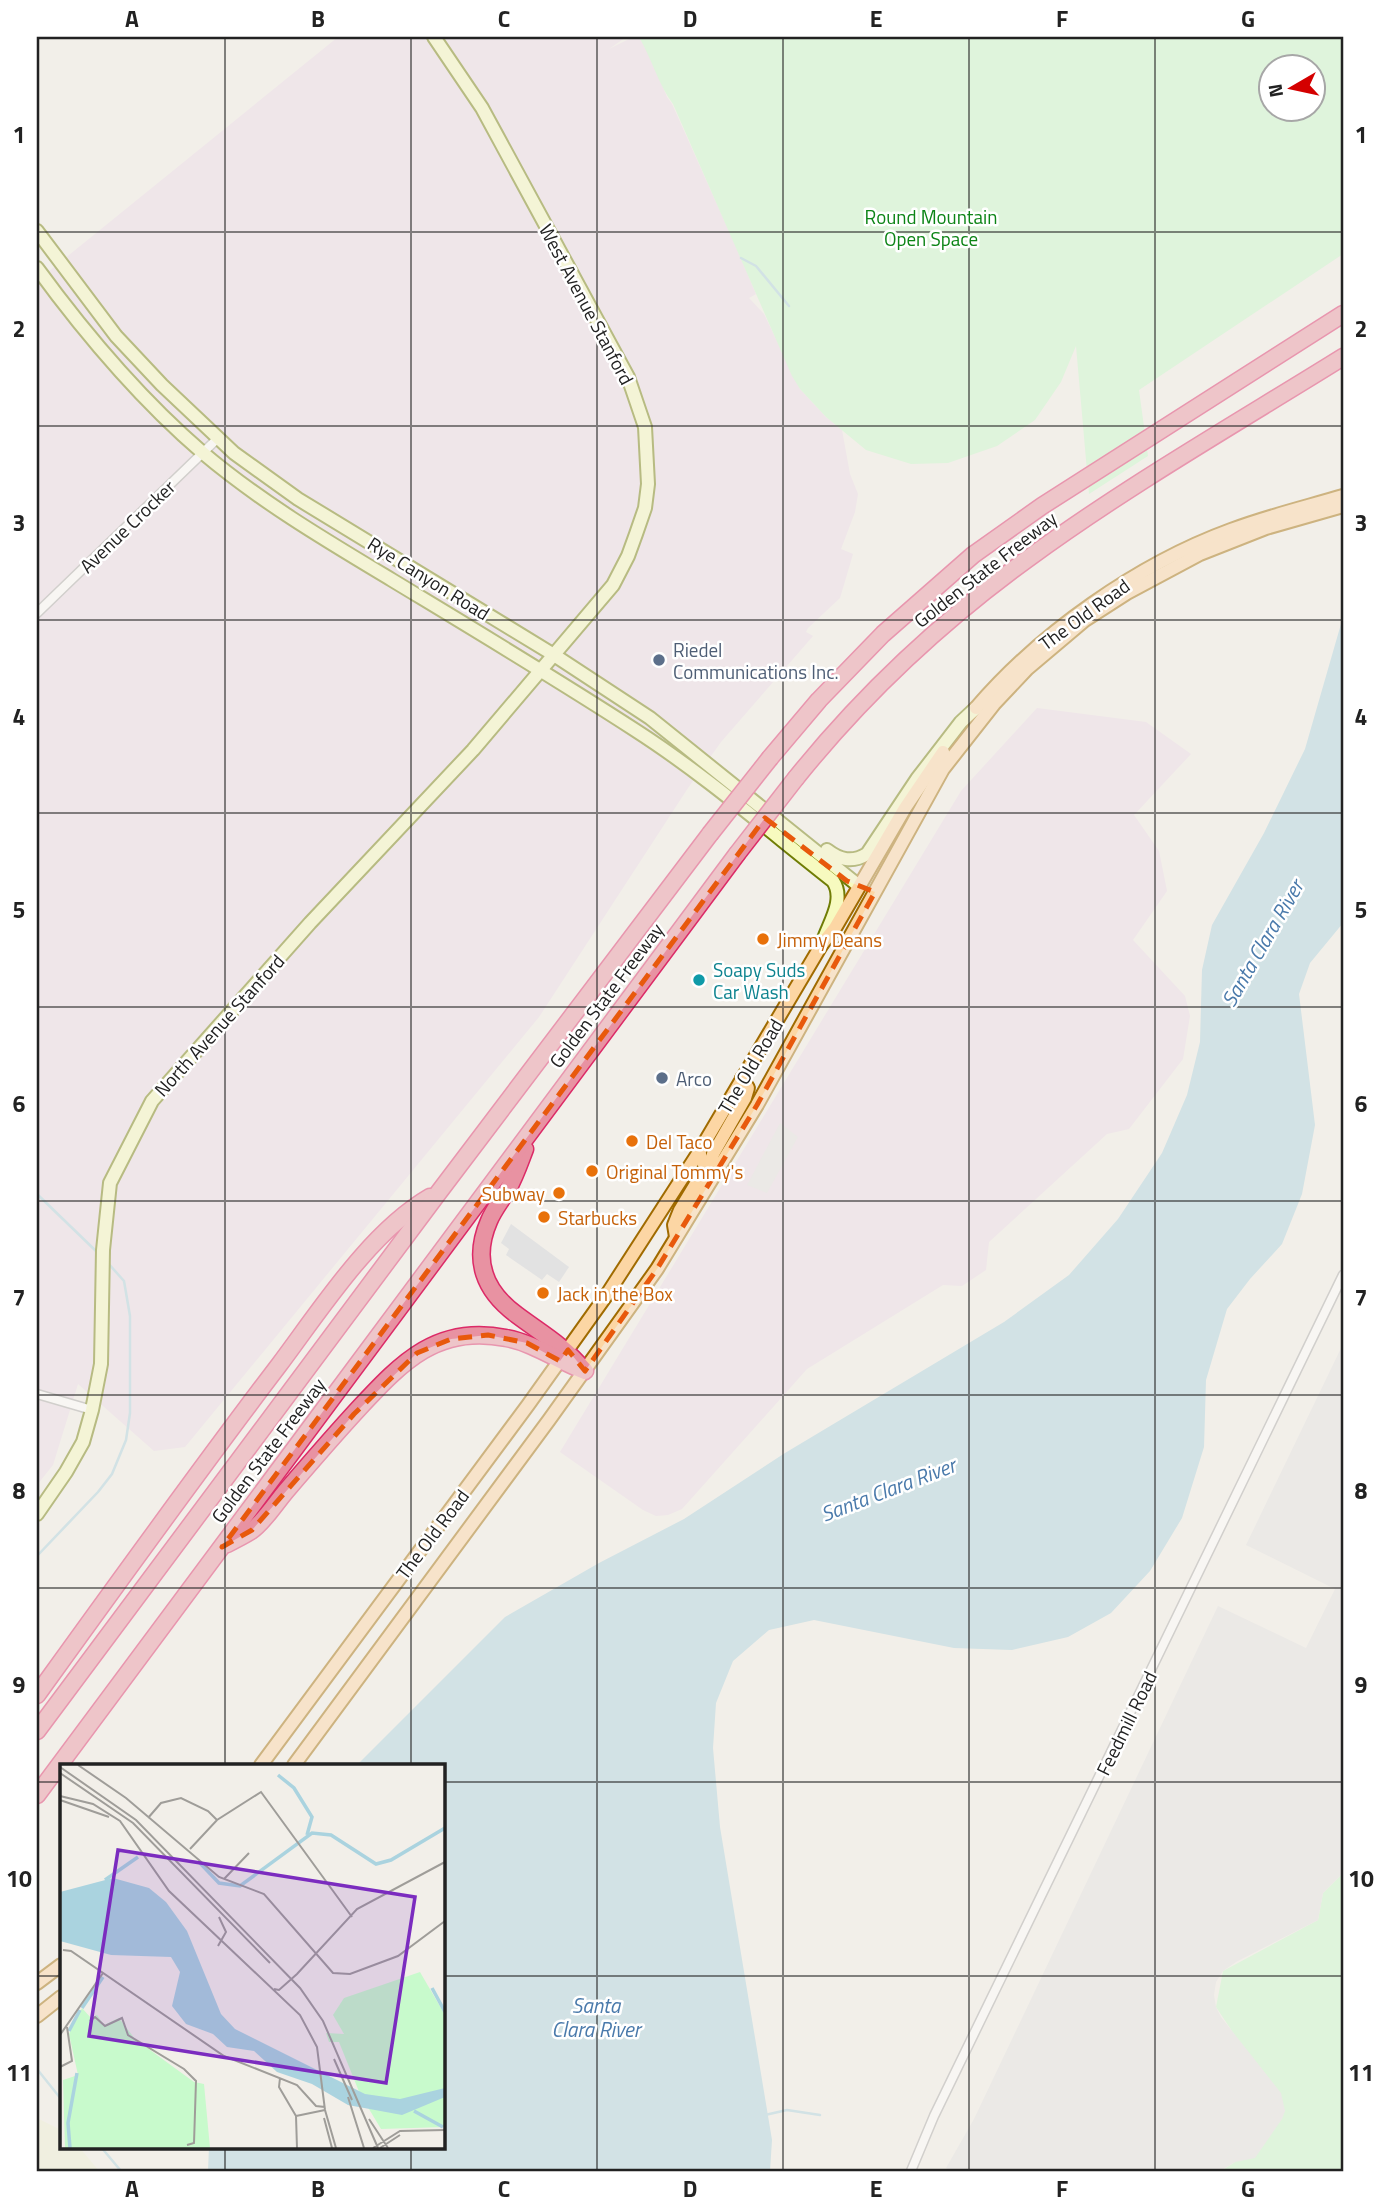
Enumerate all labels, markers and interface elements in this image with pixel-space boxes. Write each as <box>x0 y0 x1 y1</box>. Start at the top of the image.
text: A <box>125 1 139 36</box>
text: B <box>311 1 325 36</box>
text: C <box>498 1 510 36</box>
text: D <box>683 1 697 36</box>
text: E <box>870 1 882 36</box>
text: F <box>1056 1 1068 36</box>
text: G <box>1241 1 1255 36</box>
north arrow <box>1258 52 1328 122</box>
text: N <box>1259 82 1290 100</box>
text: 1 <box>13 117 25 152</box>
text: 1 <box>1355 117 1367 152</box>
park label: Round Mountain Open Space <box>865 202 997 253</box>
street label: West Avenue Stanford <box>532 218 642 390</box>
text: 2 <box>13 311 25 346</box>
text: 2 <box>1355 311 1367 346</box>
street label: Avenue Crocker <box>72 472 182 579</box>
street label: Golden State Freeway <box>907 504 1063 634</box>
text: 3 <box>13 505 25 540</box>
text: 3 <box>1355 505 1367 540</box>
street label: Rye Canyon Road <box>362 529 496 627</box>
street label: The Old Road <box>1032 571 1136 657</box>
place label: Riedel Communications Inc. <box>673 635 839 686</box>
marker: Riedel Communications Inc. <box>651 652 667 668</box>
text: 4 <box>13 699 25 734</box>
text: 4 <box>1355 699 1367 734</box>
water label: Santa Clara River <box>1213 871 1313 1012</box>
text: 5 <box>13 892 25 927</box>
text: 5 <box>1355 892 1367 927</box>
street label: Golden State Freeway <box>542 916 670 1074</box>
place label: Jimmy Deans <box>777 925 882 954</box>
marker: Jimmy Deans <box>755 931 771 947</box>
street label: North Avenue Stanford <box>147 947 291 1103</box>
place label: Soapy Suds Car Wash <box>713 955 805 1006</box>
marker: Soapy Suds Car Wash <box>691 972 707 988</box>
street label: The Old Road <box>710 1013 790 1119</box>
place label: Arco <box>676 1064 712 1093</box>
marker: Arco <box>654 1070 670 1086</box>
text: 6 <box>13 1086 26 1121</box>
text: 6 <box>1355 1086 1368 1121</box>
place label: Del Taco <box>646 1127 712 1156</box>
marker: Del Taco <box>624 1133 640 1149</box>
place label: Original Tommy's <box>606 1157 743 1186</box>
marker: Original Tommy's <box>584 1163 600 1179</box>
place label: Subway <box>482 1179 545 1208</box>
marker: Subway <box>551 1185 567 1201</box>
place label: Starbucks <box>558 1203 637 1232</box>
marker: Starbucks <box>536 1209 552 1225</box>
place label: Jack in the Box <box>557 1279 673 1308</box>
text: 7 <box>13 1280 25 1315</box>
text: 7 <box>1355 1280 1367 1315</box>
marker: Jack in the Box <box>535 1285 551 1301</box>
street label: Golden State Freeway <box>204 1371 332 1529</box>
water label: Santa Clara River <box>816 1448 962 1529</box>
text: 8 <box>13 1473 26 1508</box>
text: 8 <box>1355 1473 1368 1508</box>
street label: The Old Road <box>388 1483 476 1585</box>
street label: Feedmill Road <box>1088 1666 1164 1780</box>
text: 9 <box>13 1667 26 1702</box>
text: 9 <box>1355 1667 1368 1702</box>
inset map <box>60 1764 444 2148</box>
text: 10 <box>6 1861 32 1896</box>
text: 10 <box>1348 1861 1374 1896</box>
water label: Santa Clara River <box>552 1989 643 2045</box>
text: 11 <box>6 2055 32 2090</box>
text: 11 <box>1348 2055 1374 2090</box>
text: A <box>125 2171 139 2206</box>
text: B <box>311 2171 325 2206</box>
text: C <box>498 2171 510 2206</box>
text: D <box>683 2171 697 2206</box>
text: E <box>870 2171 882 2206</box>
text: F <box>1056 2171 1068 2206</box>
text: G <box>1241 2171 1255 2206</box>

